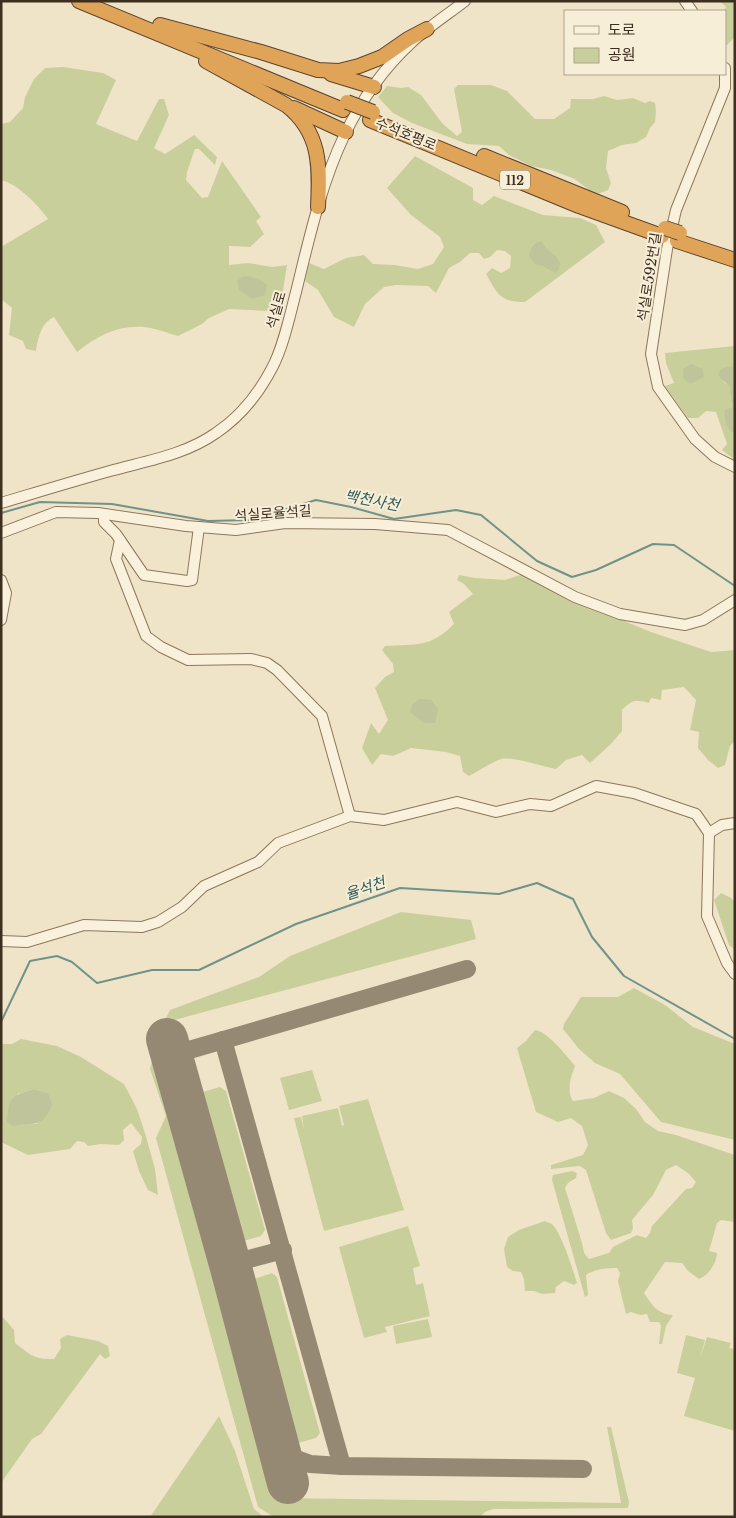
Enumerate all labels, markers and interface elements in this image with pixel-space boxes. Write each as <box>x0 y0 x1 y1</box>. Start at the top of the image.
legend <box>564 10 726 75</box>
text: 도로 <box>608 20 636 39</box>
text: 공원 <box>608 45 636 64</box>
street label: 수석호평로 <box>373 114 439 154</box>
road number: 112 <box>500 170 530 190</box>
street label: 석실로592번길 <box>633 231 665 323</box>
street label: 석실로 <box>262 289 290 331</box>
water label: 백천사천 <box>343 485 403 515</box>
street label: 석실로율석길 <box>234 501 312 525</box>
water label: 율석천 <box>342 872 390 904</box>

